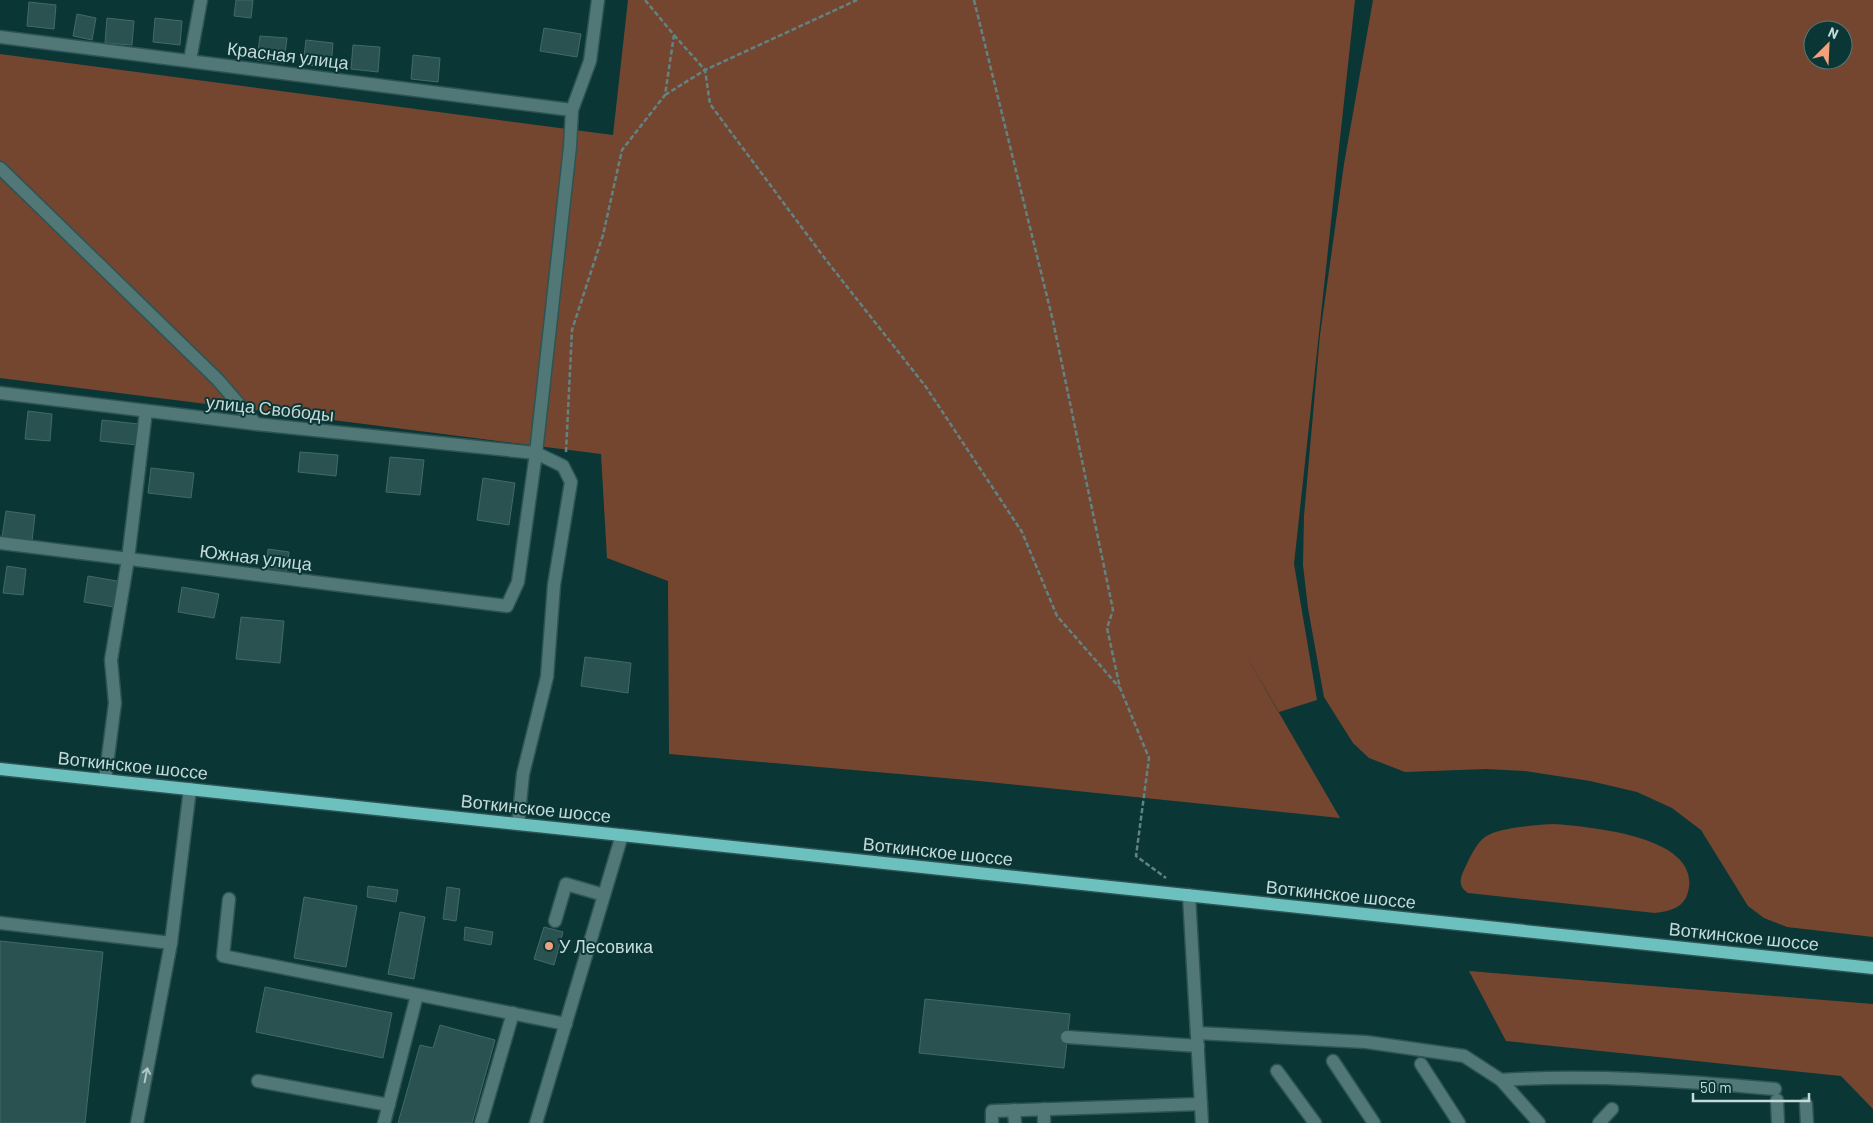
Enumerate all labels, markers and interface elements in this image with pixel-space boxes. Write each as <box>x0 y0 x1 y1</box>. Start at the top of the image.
north arrow <box>1803 20 1853 70</box>
text: N <box>1826 23 1841 42</box>
street label: Красная улица <box>226 37 351 73</box>
street label: улица Свободы <box>205 390 335 426</box>
street label: Южная улица <box>199 539 314 575</box>
street label: Воткинское шоссе <box>57 746 209 784</box>
street label: Воткинское шоссе <box>460 789 612 827</box>
street label: Воткинское шоссе <box>862 832 1014 870</box>
street label: Воткинское шоссе <box>1265 875 1417 913</box>
street label: Воткинское шоссе <box>1668 917 1820 955</box>
place label: У Лесовика <box>559 935 654 957</box>
marker: У Лесовика <box>543 940 555 952</box>
one-way arrow <box>142 1067 151 1083</box>
scale bar <box>1693 1070 1809 1102</box>
text: 50 m <box>1700 1078 1732 1096</box>

